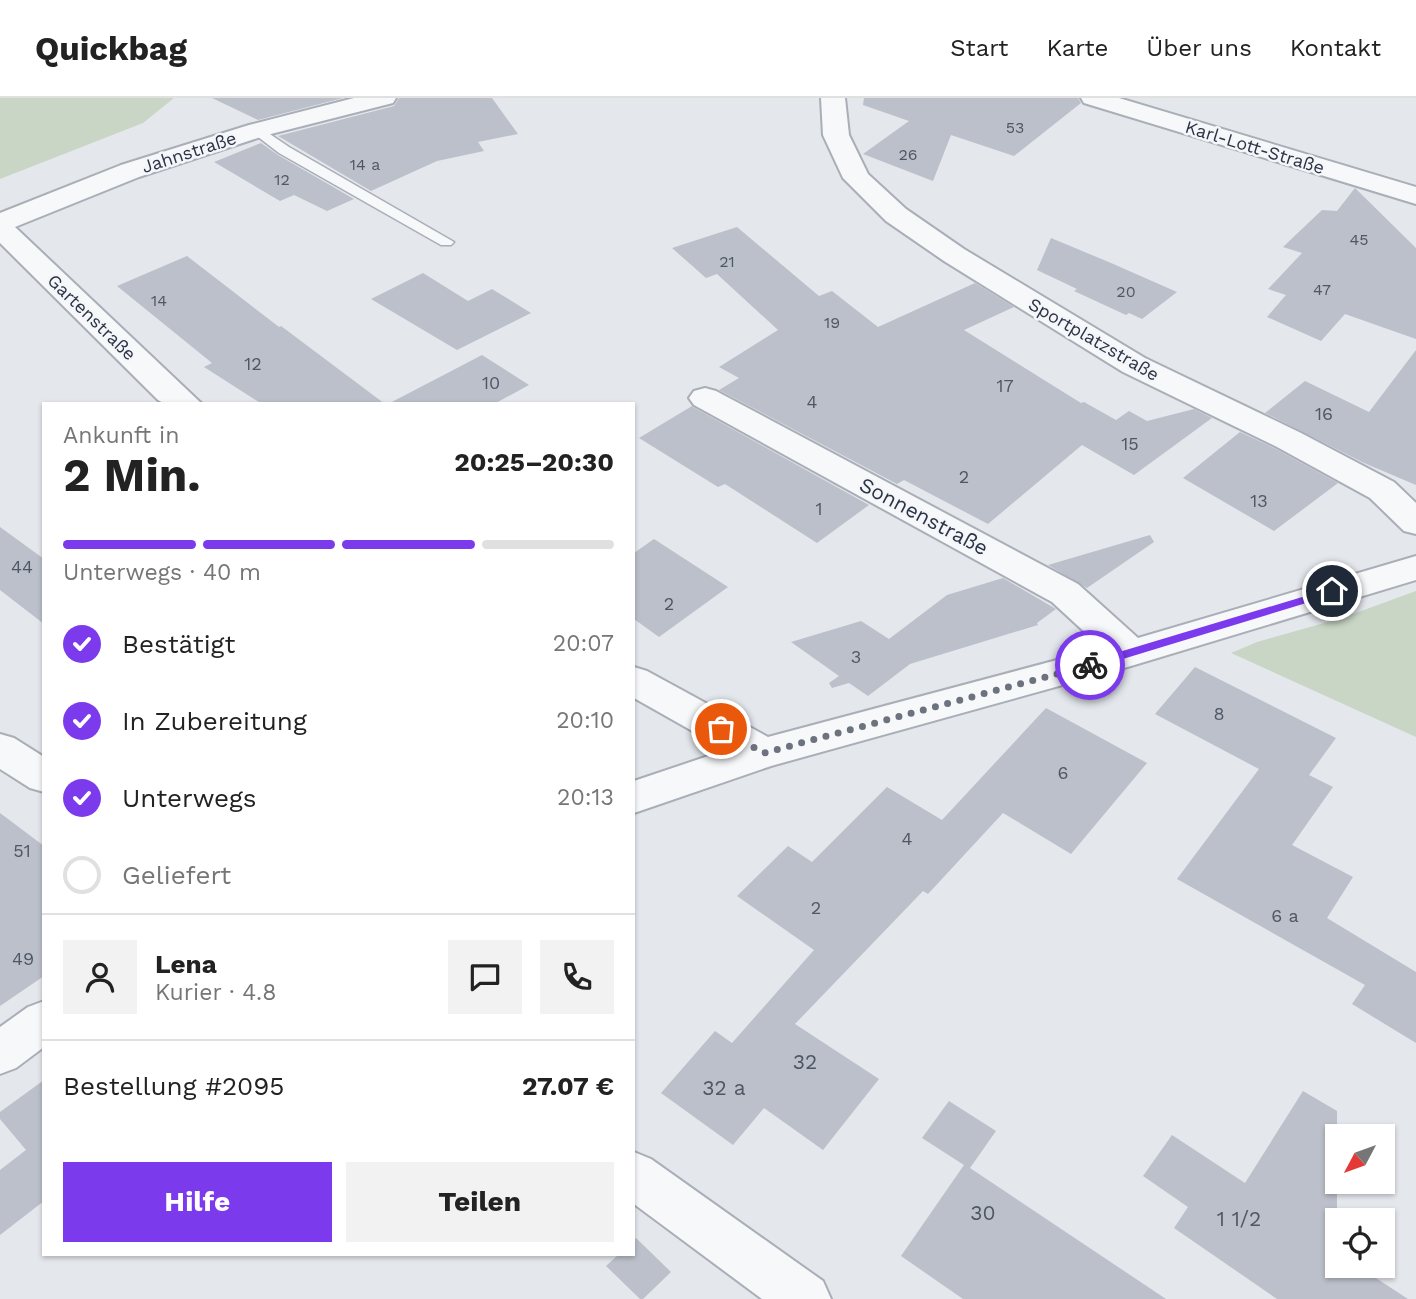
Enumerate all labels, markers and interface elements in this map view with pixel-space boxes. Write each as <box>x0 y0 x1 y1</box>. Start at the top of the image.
text: Quickbag <box>35 29 187 68</box>
text: Start <box>950 34 1008 62</box>
text: Karte <box>1046 34 1108 62</box>
text: Über uns <box>1146 34 1252 62</box>
text: Kontakt <box>1290 34 1381 62</box>
street label: Karl-Lott-Straße <box>1183 116 1327 178</box>
house number: 53 <box>1006 118 1024 137</box>
street label: Jahnstraße <box>139 127 239 177</box>
house number: 26 <box>898 145 918 164</box>
house number: 14 a <box>350 155 380 174</box>
house number: 12 <box>274 170 290 189</box>
house number: 45 <box>1349 230 1369 249</box>
house number: 21 <box>719 252 735 271</box>
street label: Gartenstraße <box>43 270 141 364</box>
house number: 47 <box>1313 280 1331 299</box>
house number: 20 <box>1116 282 1136 301</box>
house number: 14 <box>151 291 167 310</box>
street label: Sportplatzstraße <box>1025 293 1163 385</box>
house number: 19 <box>824 313 840 332</box>
house number: 12 <box>244 353 262 374</box>
house number: 10 <box>482 372 500 393</box>
house number: 17 <box>996 375 1014 396</box>
house number: 4 <box>807 391 818 412</box>
house number: 16 <box>1315 403 1333 424</box>
text: Ankunft in <box>63 422 179 449</box>
house number: 15 <box>1121 433 1139 454</box>
text: 20:25–20:30 <box>454 447 614 477</box>
text: 2 Min. <box>63 448 201 502</box>
house number: 2 <box>959 466 969 487</box>
street label: Sonnenstraße <box>855 472 993 560</box>
house number: 13 <box>1250 490 1268 511</box>
house number: 1 <box>815 498 823 519</box>
house number: 44 <box>11 556 33 577</box>
text: Unterwegs · 40 m <box>63 559 261 586</box>
pin <box>1302 561 1362 621</box>
icon: home <box>1313 572 1351 610</box>
house number: 2 <box>664 593 674 614</box>
icon: check <box>63 625 101 663</box>
text: Bestätigt <box>122 629 235 659</box>
text: 20:07 <box>553 630 614 657</box>
courier <box>1055 630 1125 700</box>
house number: 3 <box>851 646 861 667</box>
icon: bike <box>1071 646 1109 684</box>
pin <box>691 699 751 759</box>
icon: check <box>63 702 101 740</box>
house number: 8 <box>1213 703 1225 724</box>
text: In Zubereitung <box>122 706 307 736</box>
text: 20:10 <box>556 707 614 734</box>
icon: bag <box>702 710 740 748</box>
house number: 6 <box>1058 762 1068 783</box>
icon: check <box>63 779 101 817</box>
text: Unterwegs <box>122 783 257 813</box>
text: 20:13 <box>557 784 614 811</box>
house number: 4 <box>902 828 913 849</box>
house number: 51 <box>13 840 31 861</box>
text: Geliefert <box>122 860 231 890</box>
house number: 2 <box>811 897 821 918</box>
house number: 6 a <box>1271 905 1299 926</box>
button: person <box>63 940 137 1014</box>
button: chat <box>448 940 522 1014</box>
button: phone <box>540 940 614 1014</box>
house number: 49 <box>12 948 34 969</box>
text: Lena <box>155 949 217 979</box>
text: Kurier · 4.8 <box>155 979 276 1006</box>
house number: 32 <box>793 1049 817 1074</box>
text: Bestellung #2095 <box>63 1071 284 1101</box>
text: 27.07 € <box>522 1071 614 1101</box>
house number: 32 a <box>702 1075 746 1100</box>
north arrow <box>1325 1124 1395 1194</box>
map controls <box>1325 1124 1395 1278</box>
button: Hilfe <box>63 1162 332 1242</box>
button: Teilen <box>346 1162 614 1242</box>
house number: 30 <box>970 1200 996 1225</box>
house number: 1 1/2 <box>1217 1206 1261 1231</box>
button: locate <box>1325 1208 1395 1278</box>

